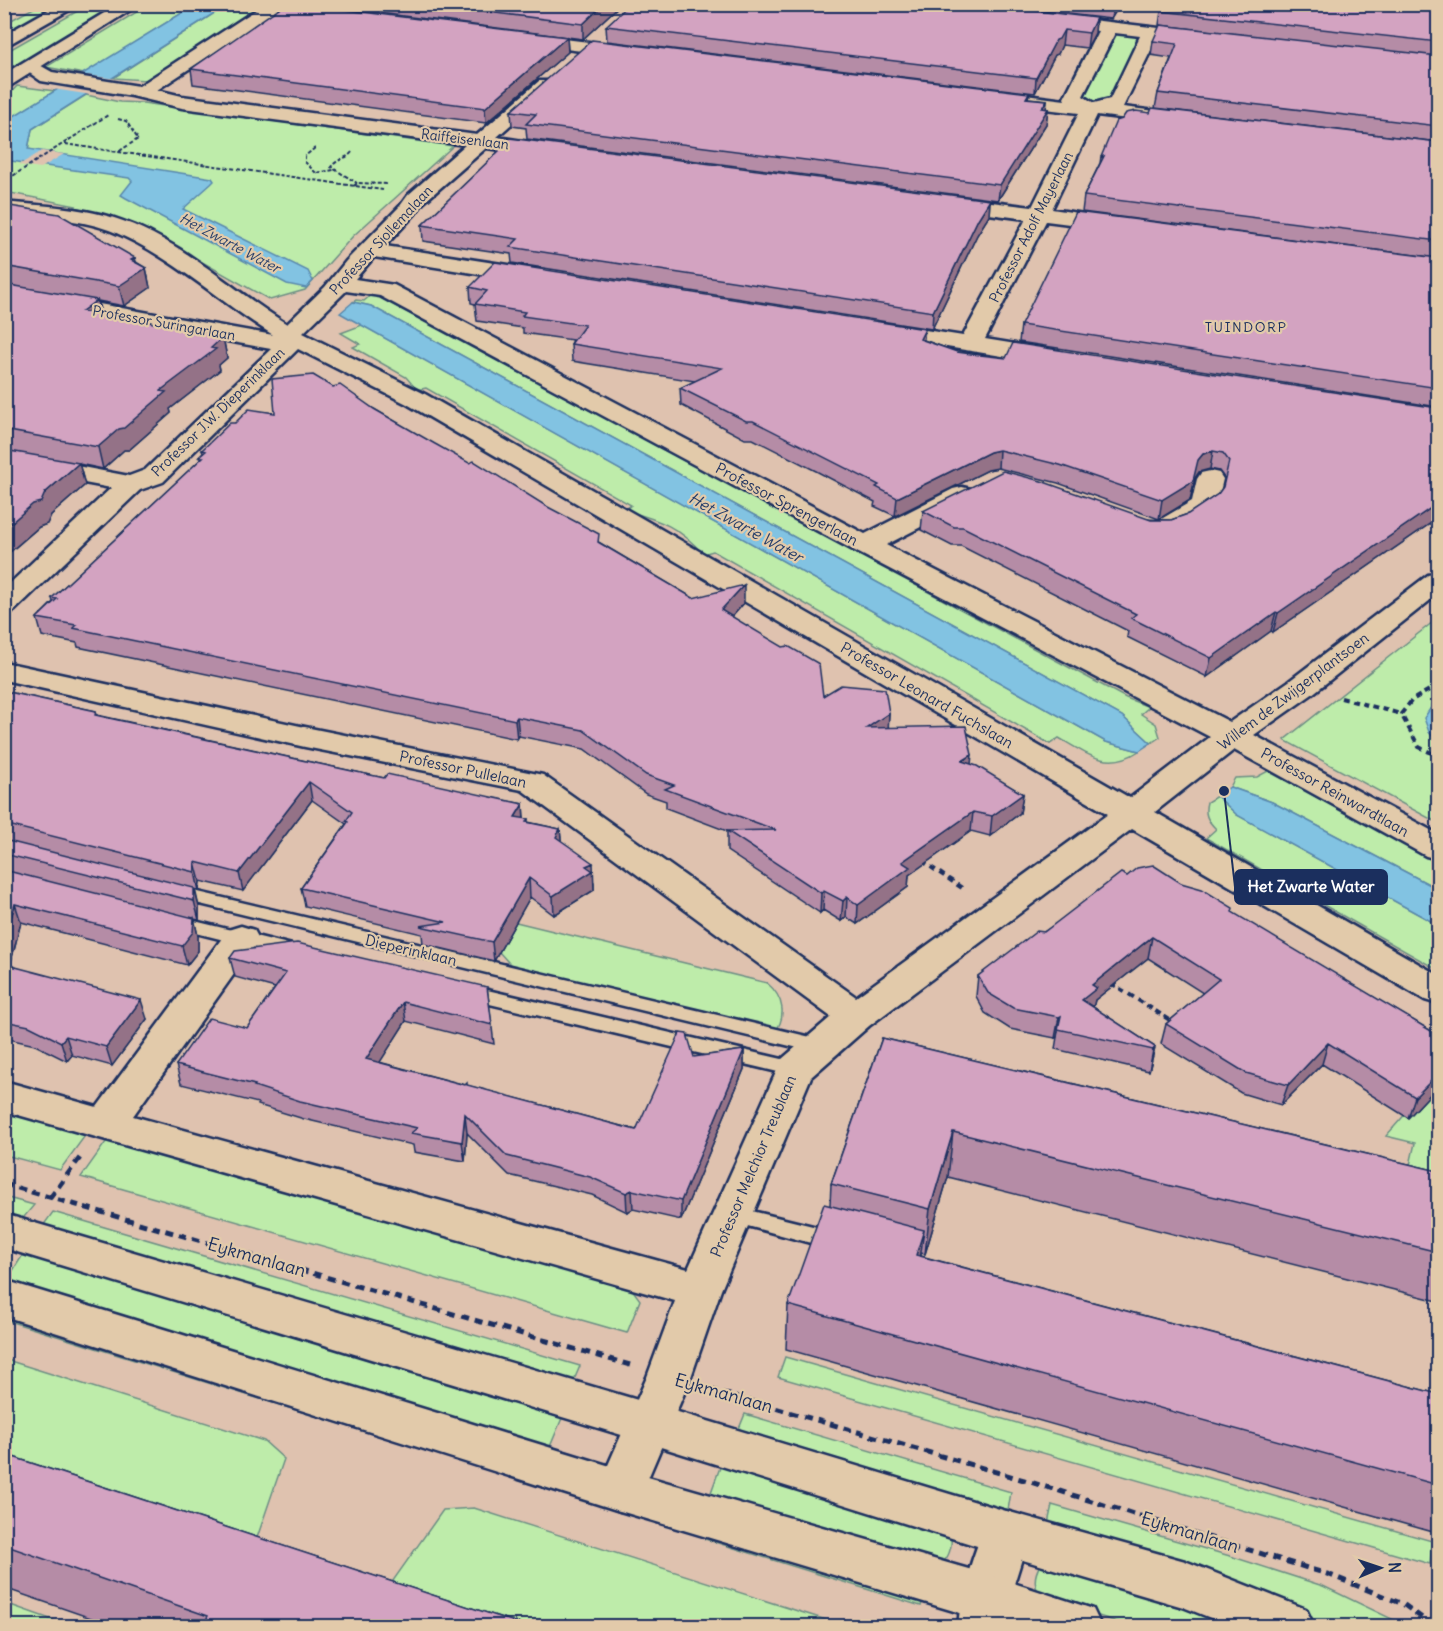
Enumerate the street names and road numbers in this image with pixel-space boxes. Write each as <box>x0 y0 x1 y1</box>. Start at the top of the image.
street label: Raiffeisenlaan <box>420 125 510 153</box>
street label: Professor Adolf Mayerlaan <box>985 149 1077 305</box>
street label: Professor Sjollemalaan <box>326 181 436 299</box>
street label: Professor Suringarlaan <box>91 302 237 344</box>
street label: Professor J.W. Dieperinklaan <box>148 344 288 480</box>
street label: Professor Sprengerlaan <box>712 458 862 550</box>
street label: Willem de Zwijgerplantsoen <box>1214 628 1372 754</box>
street label: Professor Leonard Fuchslaan <box>837 638 1017 752</box>
street label: Professor Reinwardtlaan <box>1258 743 1413 841</box>
street label: Professor Pullelaan <box>398 746 529 792</box>
street label: Dieperinklaan <box>363 930 459 970</box>
street label: Professor Melchior Treublaan <box>706 1072 800 1260</box>
street label: Eykmanlaan <box>205 1232 309 1282</box>
street label: Eykmanlaan <box>672 1368 776 1418</box>
street label: Eykmanlaan <box>1138 1506 1242 1558</box>

